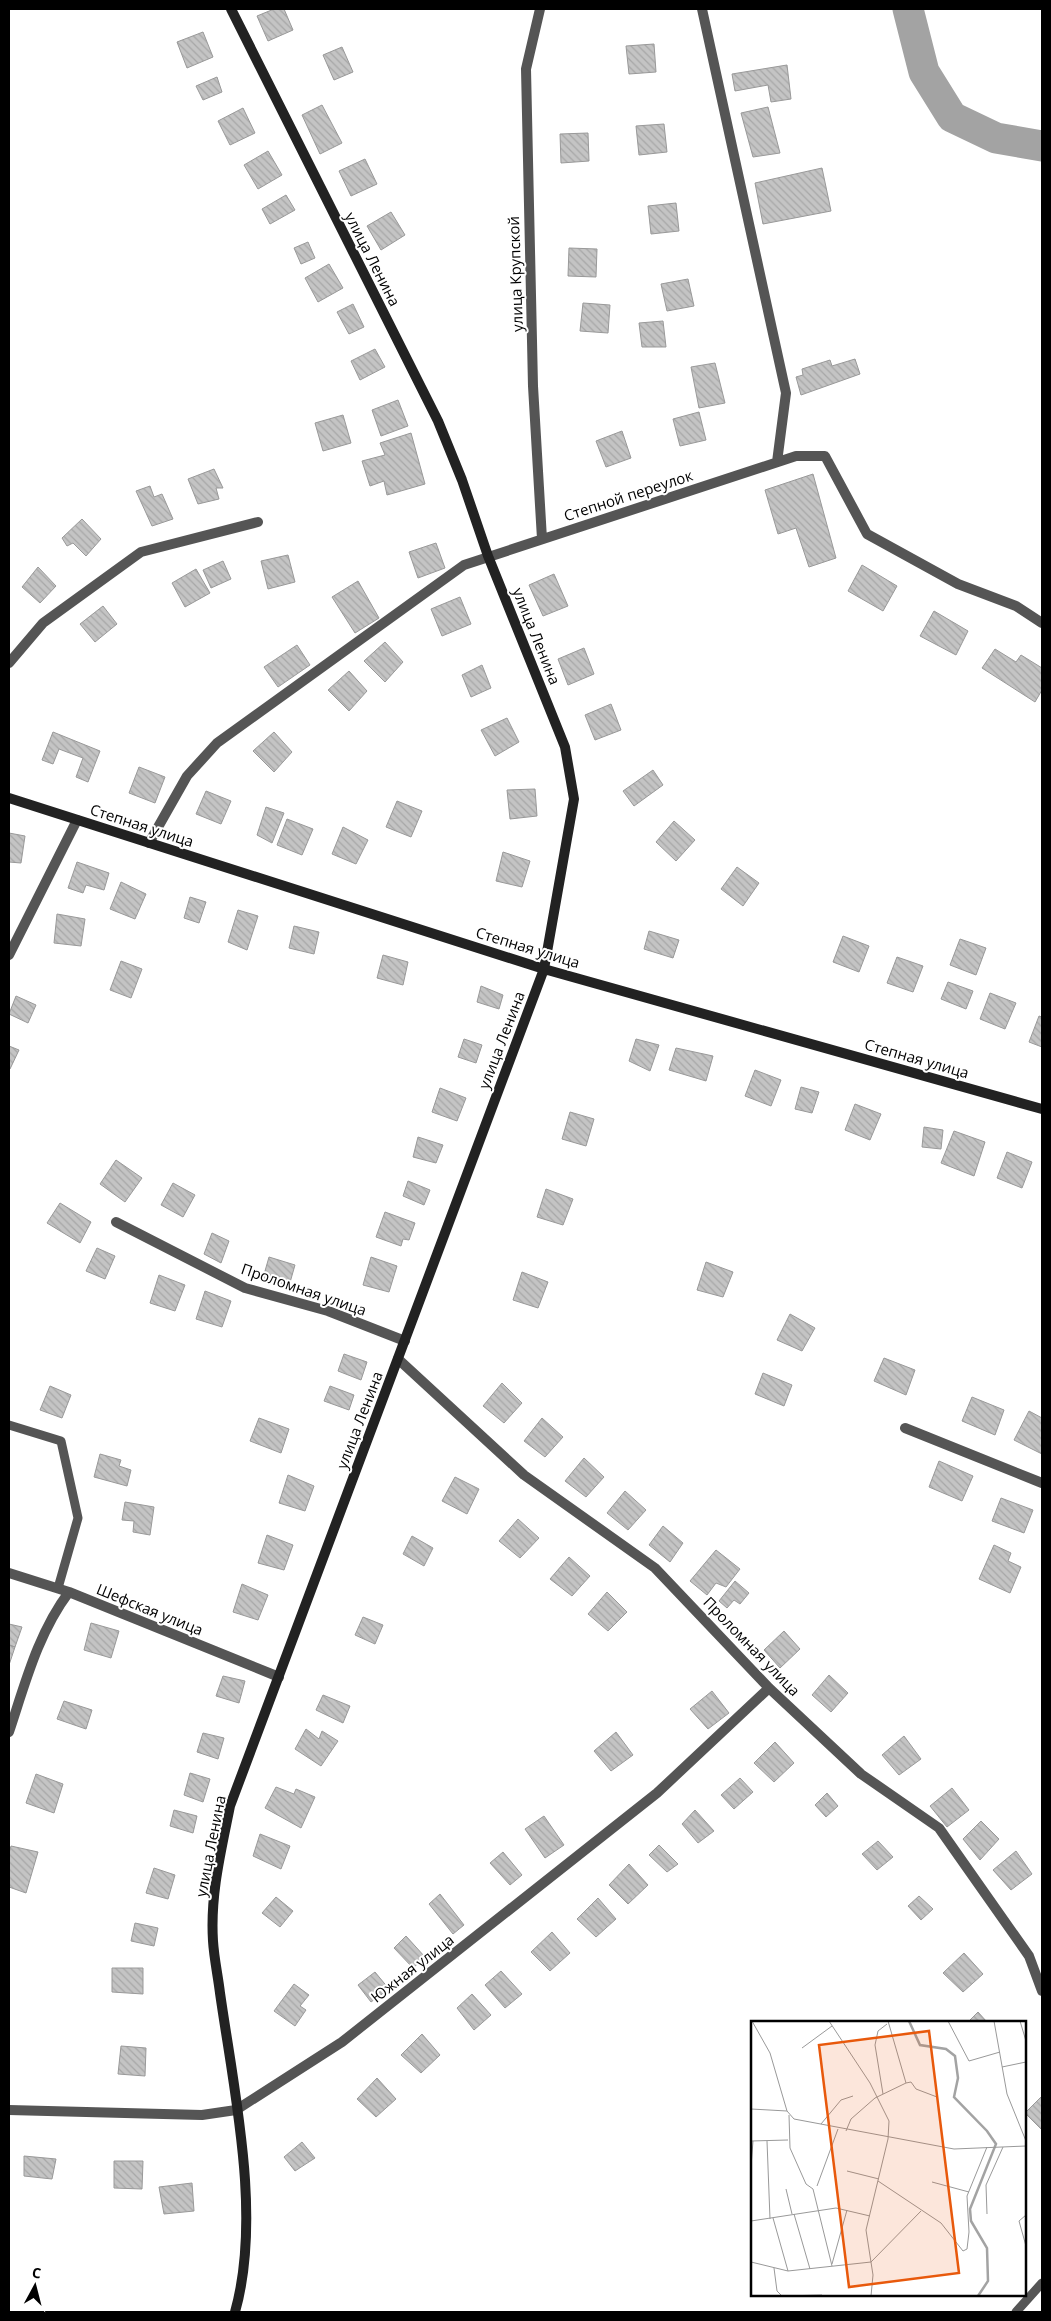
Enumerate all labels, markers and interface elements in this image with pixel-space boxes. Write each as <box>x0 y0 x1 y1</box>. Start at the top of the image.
street label: улица Ленина <box>341 209 405 309</box>
street label: улица Крупской <box>503 216 527 332</box>
street label: Степной переулок <box>561 465 695 525</box>
street label: улица Ленина <box>508 584 566 688</box>
street label: Степная улица <box>88 799 196 851</box>
street label: Степная улица <box>474 922 582 972</box>
street label: улица Ленина <box>473 988 529 1092</box>
street label: Степная улица <box>863 1034 971 1082</box>
street label: Проломная улица <box>239 1258 369 1320</box>
street label: улица Ленина <box>331 1368 387 1472</box>
street label: Шефская улица <box>94 1578 206 1640</box>
street label: Проломная улица <box>699 1592 805 1700</box>
street label: улица Ленина <box>190 1793 230 1899</box>
street label: Южная улица <box>366 1929 458 2007</box>
inset map <box>751 2021 1026 2296</box>
north arrow <box>10 2261 60 2311</box>
text: С <box>31 2263 42 2283</box>

